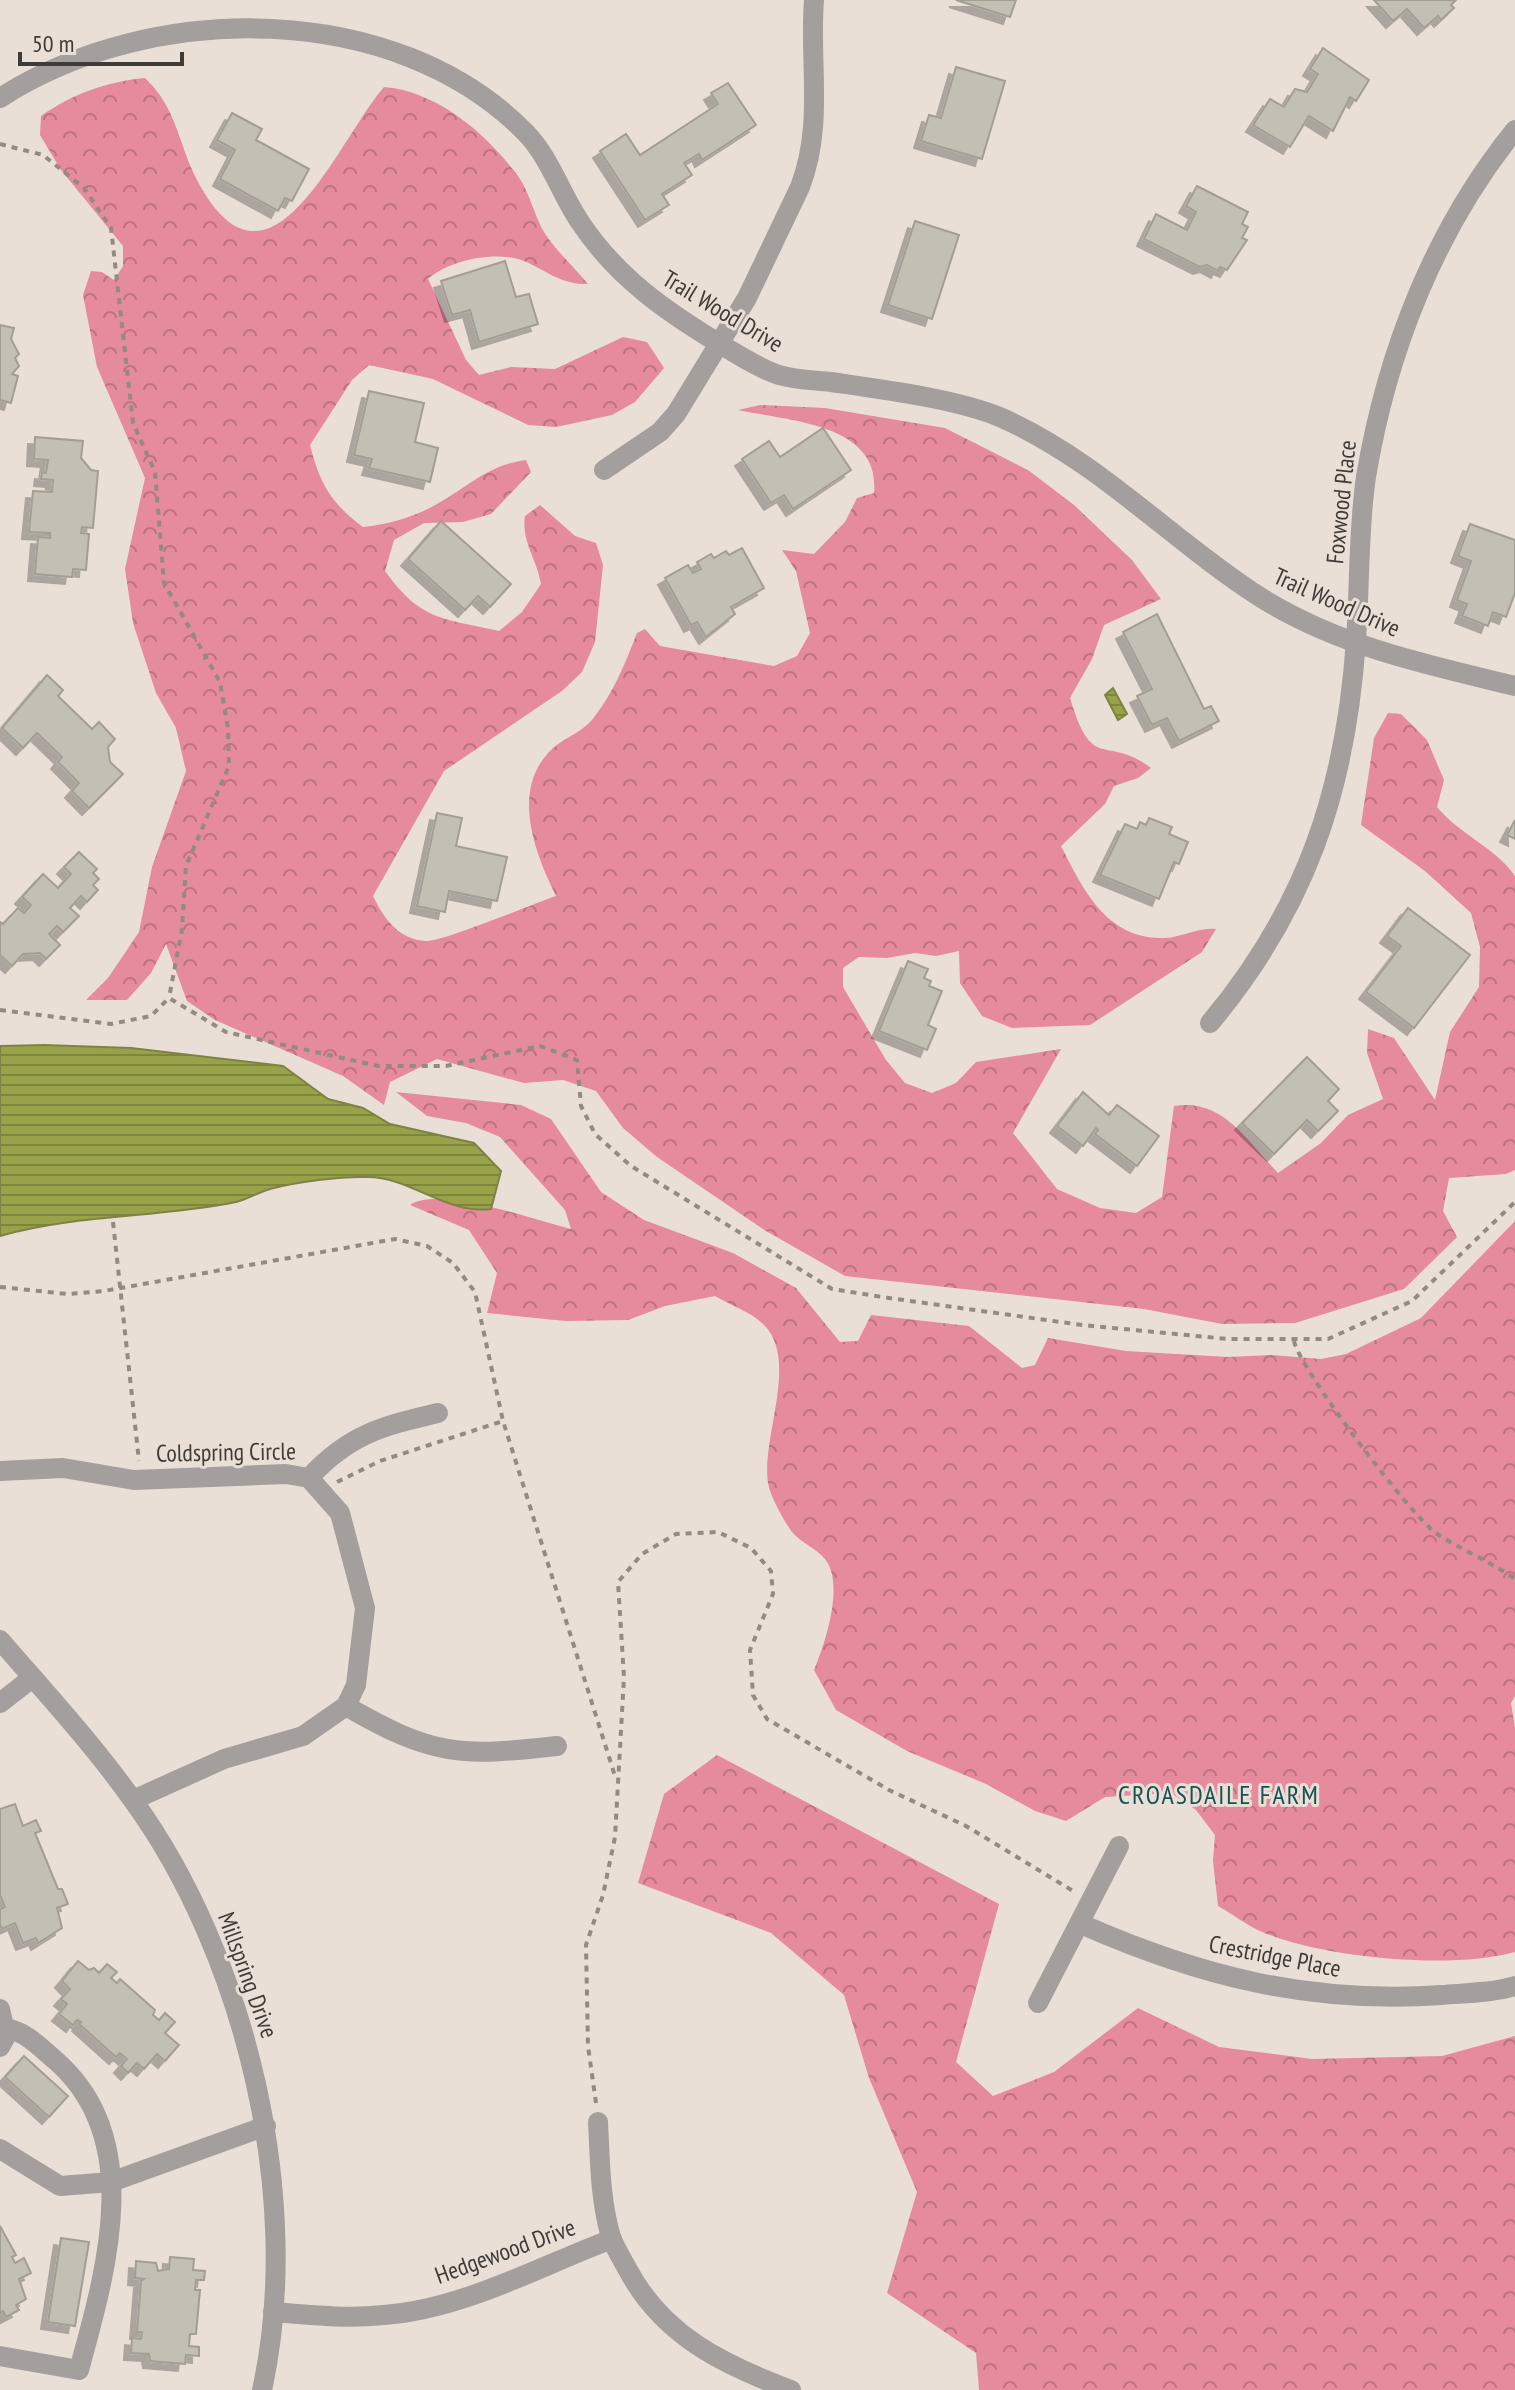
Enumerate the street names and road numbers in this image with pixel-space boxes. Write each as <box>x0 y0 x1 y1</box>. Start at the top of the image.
street label: Trail Wood Drive <box>657 263 789 359</box>
street label: Foxwood Place <box>1319 439 1363 565</box>
street label: Trail Wood Drive <box>1269 560 1405 644</box>
street label: Coldspring Circle <box>156 1435 296 1469</box>
street label: Millspring Drive <box>211 1908 285 2042</box>
street label: Crestridge Place <box>1207 1928 1343 1984</box>
street label: Hedgewood Drive <box>431 2211 579 2291</box>

